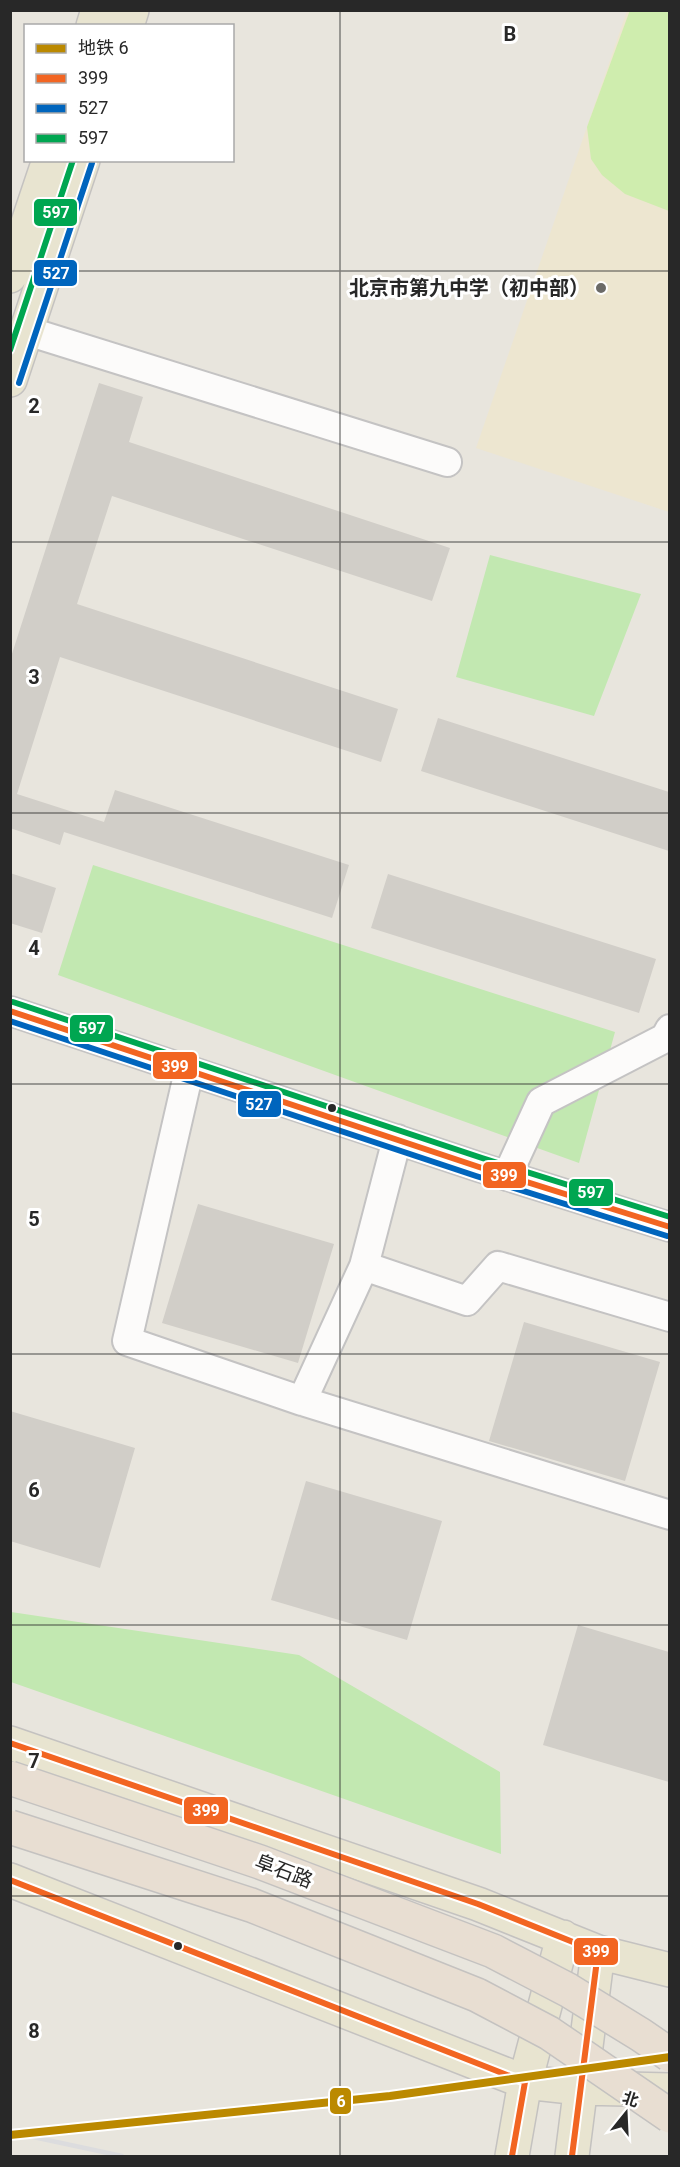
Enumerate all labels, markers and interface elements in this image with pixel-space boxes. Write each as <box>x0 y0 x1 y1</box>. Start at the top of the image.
text: B <box>504 22 516 46</box>
legend <box>24 24 234 162</box>
text: 地铁 6 <box>78 37 129 58</box>
text: 399 <box>78 67 108 88</box>
text: 527 <box>78 97 108 118</box>
text: 597 <box>78 127 108 148</box>
line badge: 597 <box>33 198 78 227</box>
text: 597 <box>42 203 70 222</box>
line badge: 527 <box>33 259 78 287</box>
text: 527 <box>42 264 70 283</box>
place label: 北京市第九中学（初中部） <box>349 276 589 300</box>
marker: 北京市第九中学（初中部） <box>594 281 608 295</box>
text: 2 <box>28 394 40 418</box>
text: 3 <box>28 665 40 689</box>
text: 4 <box>28 936 40 960</box>
line badge: 597 <box>69 1014 114 1043</box>
text: 597 <box>78 1019 106 1038</box>
line badge: 399 <box>152 1051 198 1080</box>
text: 399 <box>161 1057 189 1076</box>
line badge: 527 <box>237 1090 282 1118</box>
text: 527 <box>245 1095 273 1114</box>
unlabelled marker <box>326 1102 338 1114</box>
line badge: 399 <box>482 1161 527 1189</box>
text: 399 <box>490 1166 518 1185</box>
line badge: 597 <box>568 1178 614 1207</box>
text: 597 <box>577 1183 605 1202</box>
text: 5 <box>28 1207 40 1231</box>
text: 6 <box>28 1478 40 1502</box>
text: 7 <box>28 1749 40 1773</box>
line badge: 399 <box>183 1796 229 1825</box>
text: 399 <box>192 1801 220 1820</box>
street label: 阜石路 <box>252 1849 316 1893</box>
line badge: 399 <box>573 1937 619 1966</box>
unlabelled marker <box>172 1940 184 1952</box>
text: 399 <box>582 1942 610 1961</box>
text: 8 <box>28 2019 40 2043</box>
north arrow <box>596 2083 656 2143</box>
line badge: 6 <box>329 2087 352 2115</box>
text: 北 <box>620 2088 641 2111</box>
text: 6 <box>336 2092 346 2111</box>

